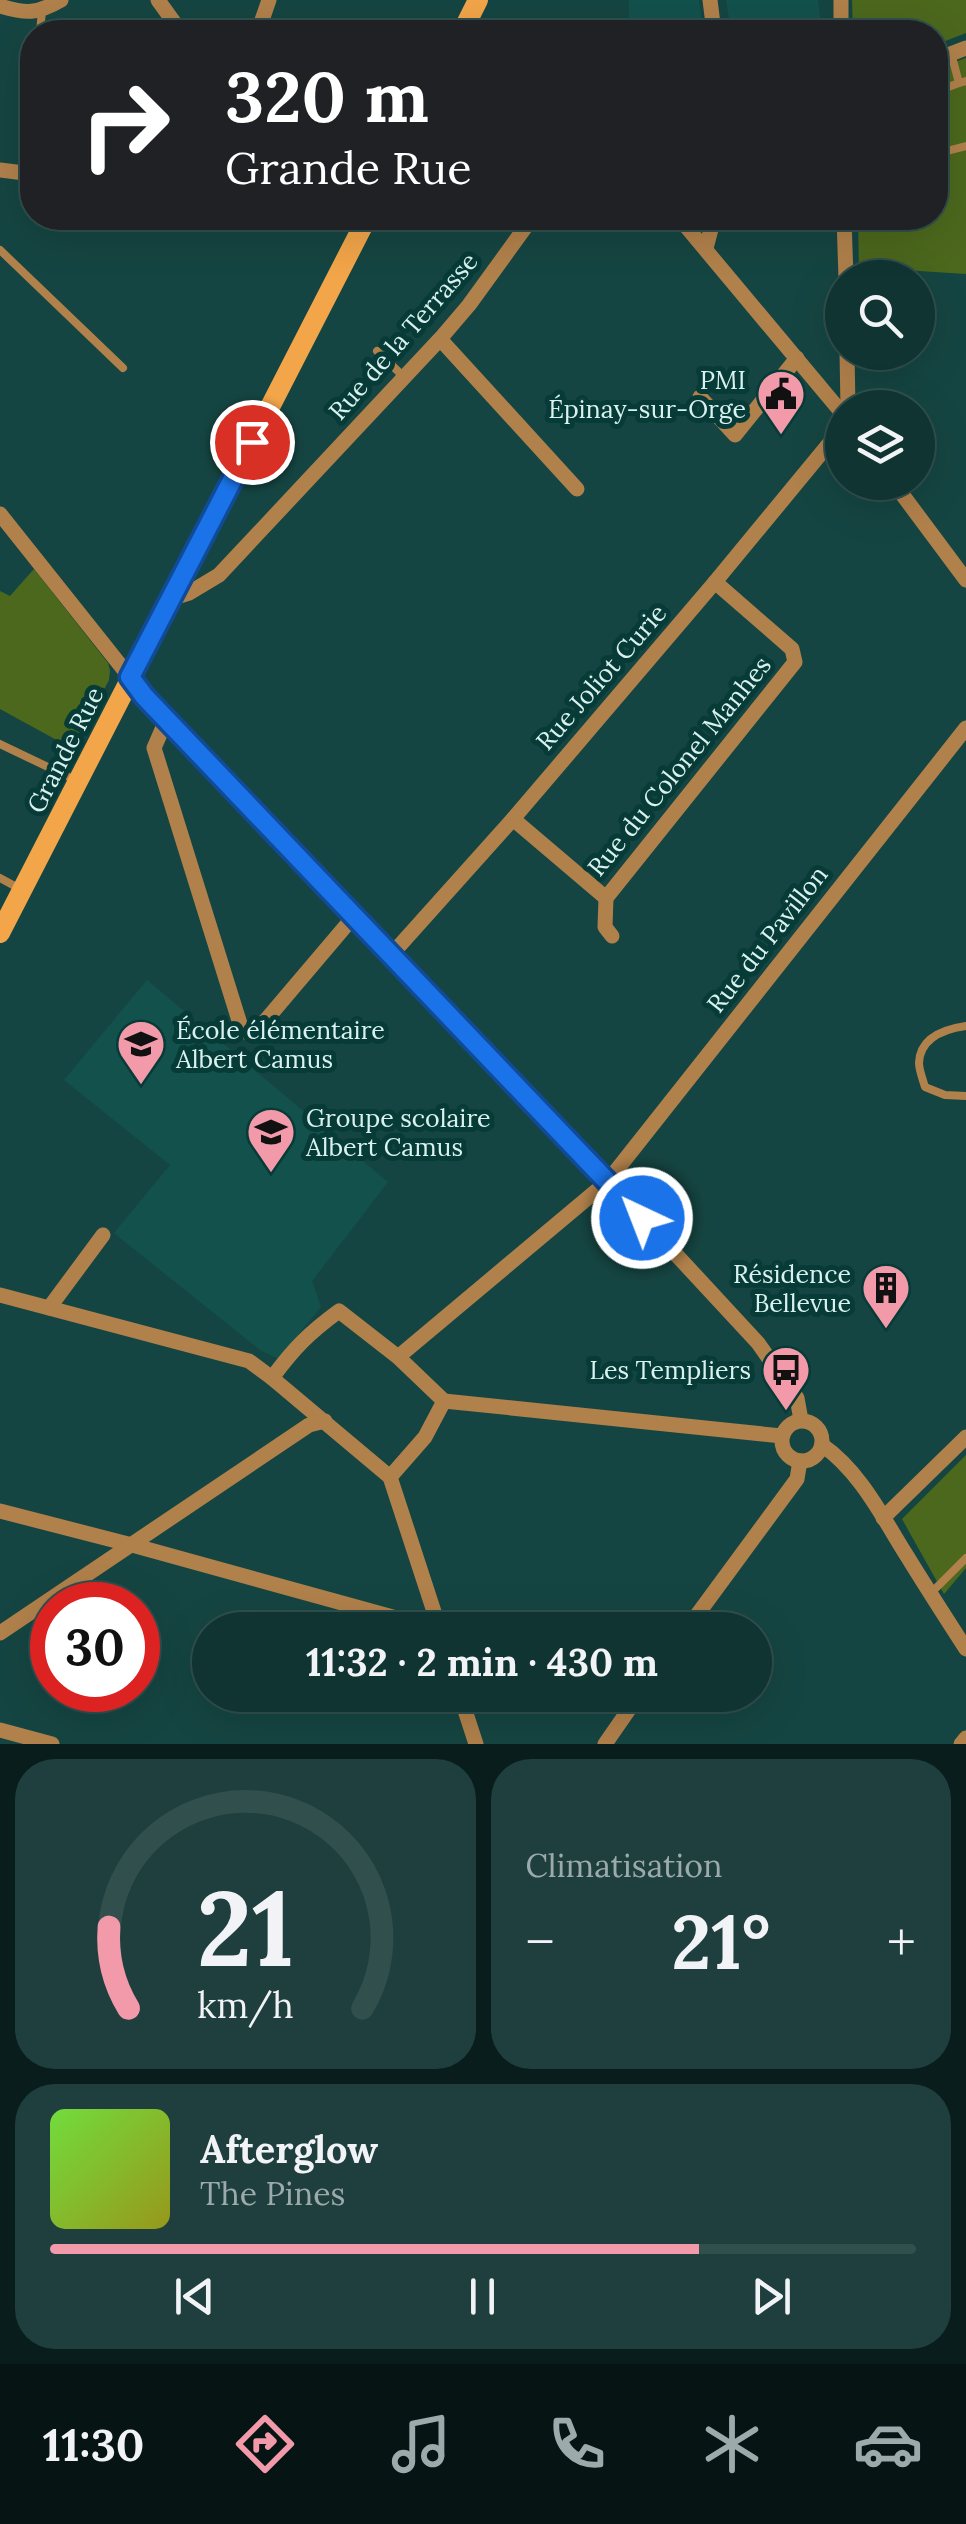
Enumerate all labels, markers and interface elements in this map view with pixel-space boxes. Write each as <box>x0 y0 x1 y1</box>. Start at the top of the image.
text: 320 m <box>225 52 429 141</box>
icon: right <box>60 60 190 190</box>
text: Grande Rue <box>225 139 472 196</box>
street label: Rue de la Terrasse <box>322 246 484 426</box>
map controls <box>825 260 935 500</box>
button: search <box>825 260 935 370</box>
place label: PMI Épinay-sur-Orge <box>548 364 746 425</box>
public building icon: PMI Épinay-sur-Orge <box>755 368 807 436</box>
button: layers <box>825 390 935 500</box>
pin <box>210 400 295 485</box>
icon: arrive <box>225 415 280 470</box>
street label: Rue Joliot Curie <box>529 597 673 757</box>
street label: Rue du Colonel Manhes <box>580 649 778 883</box>
street label: Grande Rue <box>20 682 110 818</box>
street label: Rue du Pavillon <box>700 859 834 1019</box>
place label: École élémentaire Albert Camus <box>175 1014 385 1075</box>
school or university icon: École élémentaire Albert Camus <box>115 1018 167 1086</box>
place label: Groupe scolaire Albert Camus <box>305 1102 491 1163</box>
school or university icon: Groupe scolaire Albert Camus <box>245 1106 297 1174</box>
position arrow <box>590 1166 694 1270</box>
place label: Résidence Bellevue <box>733 1258 851 1319</box>
building icon: Résidence Bellevue <box>860 1262 912 1330</box>
bus stop icon: Les Templiers <box>760 1344 812 1412</box>
place label: Les Templiers <box>589 1354 751 1386</box>
speed limit sign: 30 <box>30 1582 160 1712</box>
text: 11:32 · 2 min · 430 m <box>306 1638 658 1686</box>
text: Climatisation <box>526 1845 722 1886</box>
text: 21 <box>196 1861 294 1994</box>
text: 21° <box>671 1894 770 1990</box>
text: − <box>526 1907 555 1977</box>
text: + <box>887 1907 916 1977</box>
text: km/h <box>197 1982 294 2028</box>
text: Afterglow <box>200 2125 378 2173</box>
text: The Pines <box>200 2173 345 2214</box>
icon: previous <box>167 2269 222 2324</box>
icon: pause <box>455 2269 510 2324</box>
icon: next <box>744 2269 799 2324</box>
icon: directions <box>230 2409 300 2479</box>
icon: music <box>386 2409 456 2479</box>
icon: phone <box>542 2409 612 2479</box>
icon: climate <box>697 2409 767 2479</box>
icon: car <box>853 2409 923 2479</box>
text: 11:30 <box>43 2416 144 2473</box>

